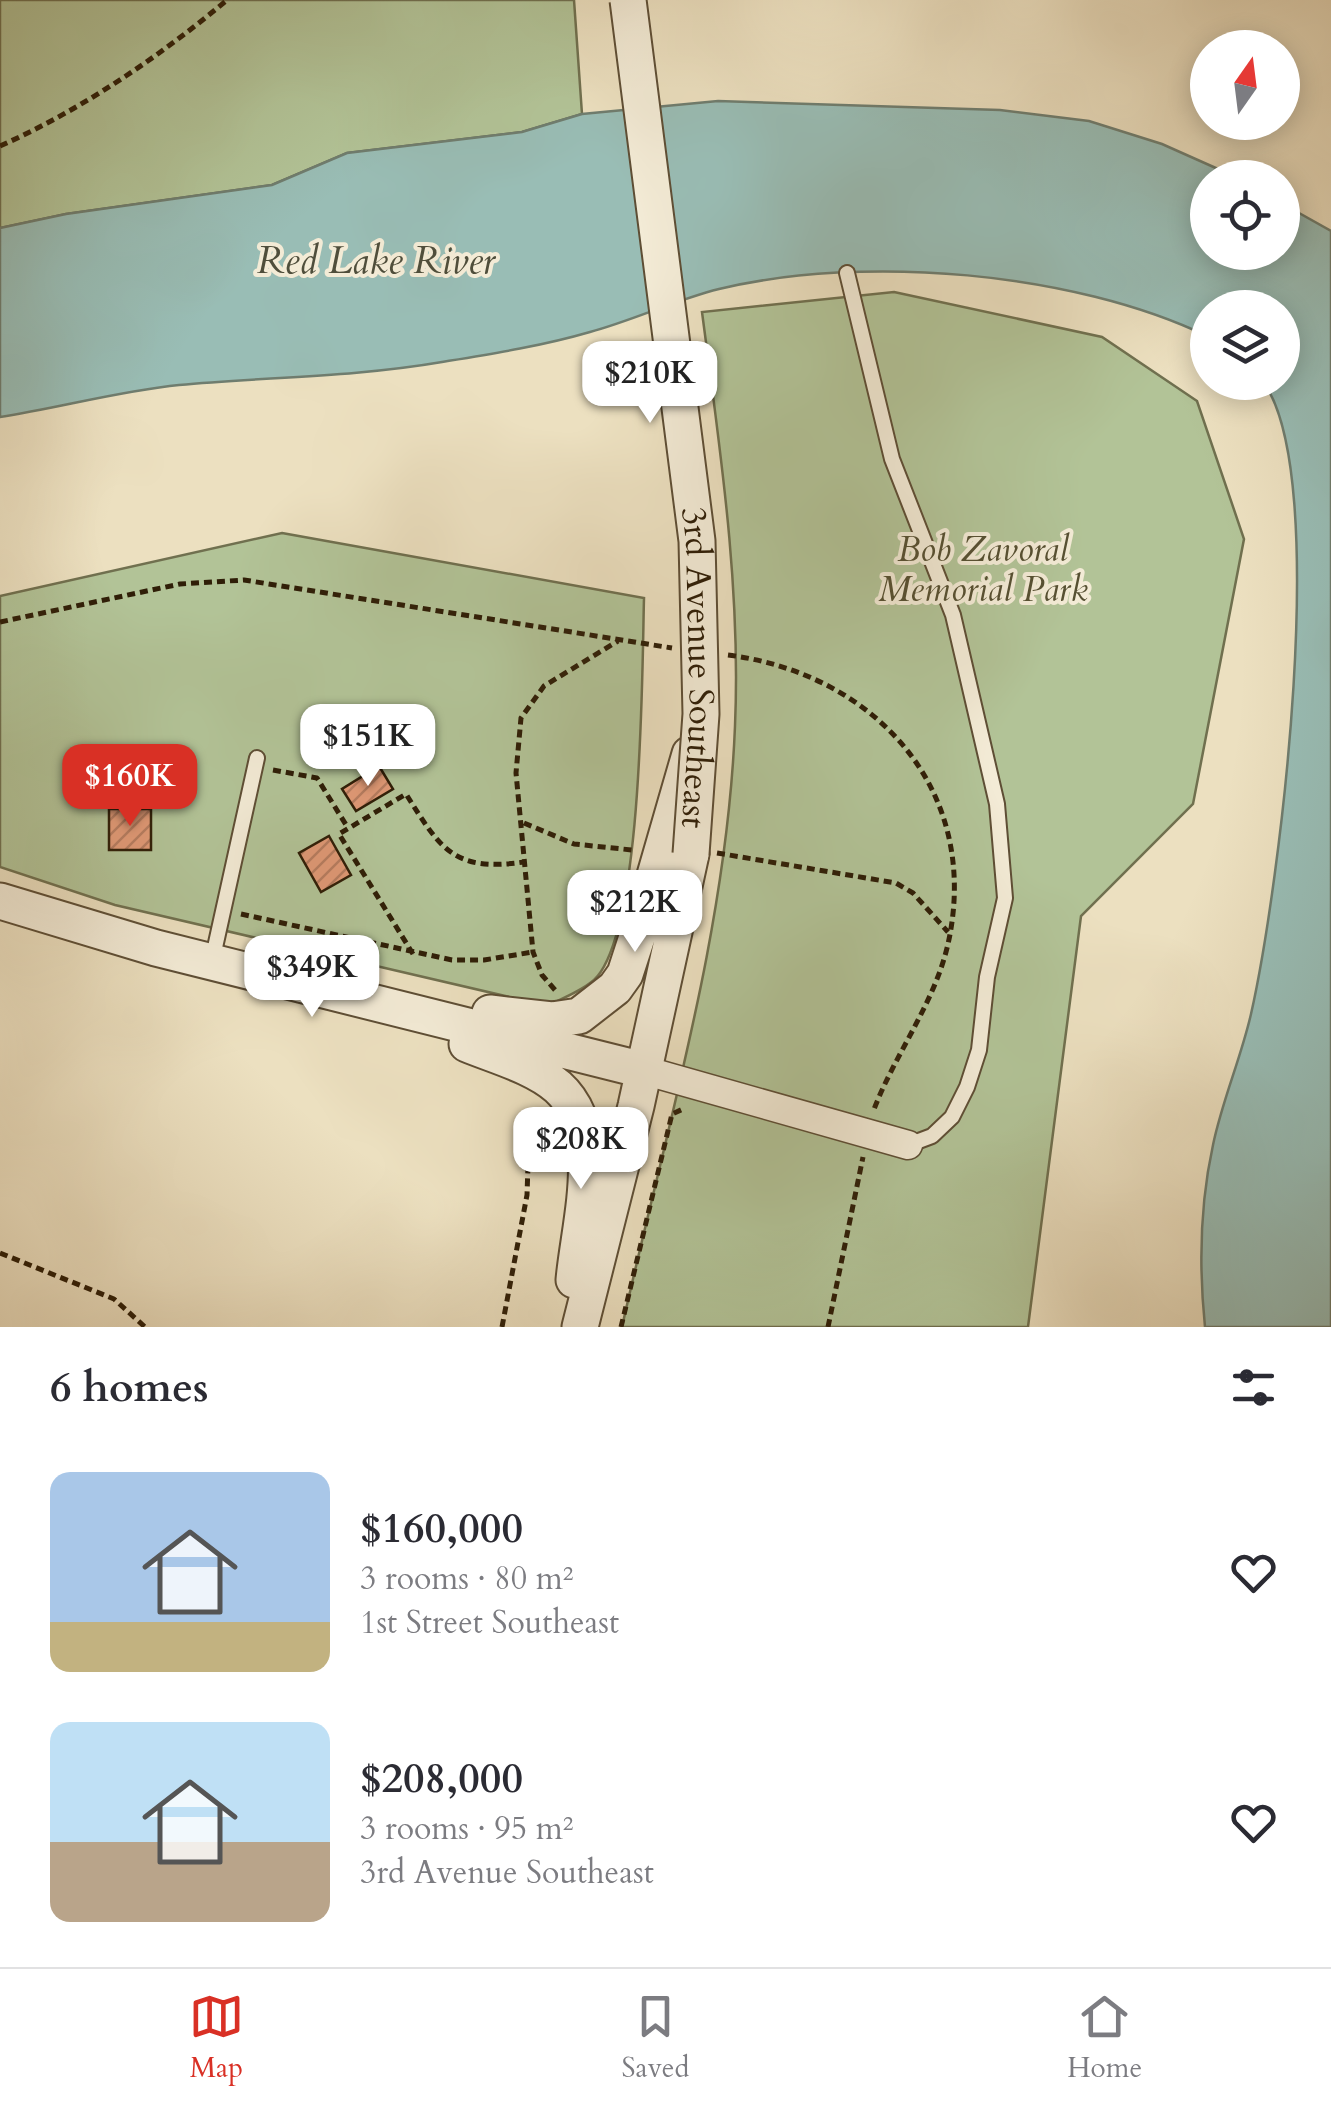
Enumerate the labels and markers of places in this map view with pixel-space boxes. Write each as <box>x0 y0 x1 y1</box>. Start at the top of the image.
pin: $210K <box>580 341 720 426</box>
pin: $151K <box>298 704 438 789</box>
pin: $160K <box>60 744 200 829</box>
pin: $212K <box>565 870 705 955</box>
pin: $349K <box>242 935 382 1020</box>
pin: $208K <box>511 1107 651 1192</box>

